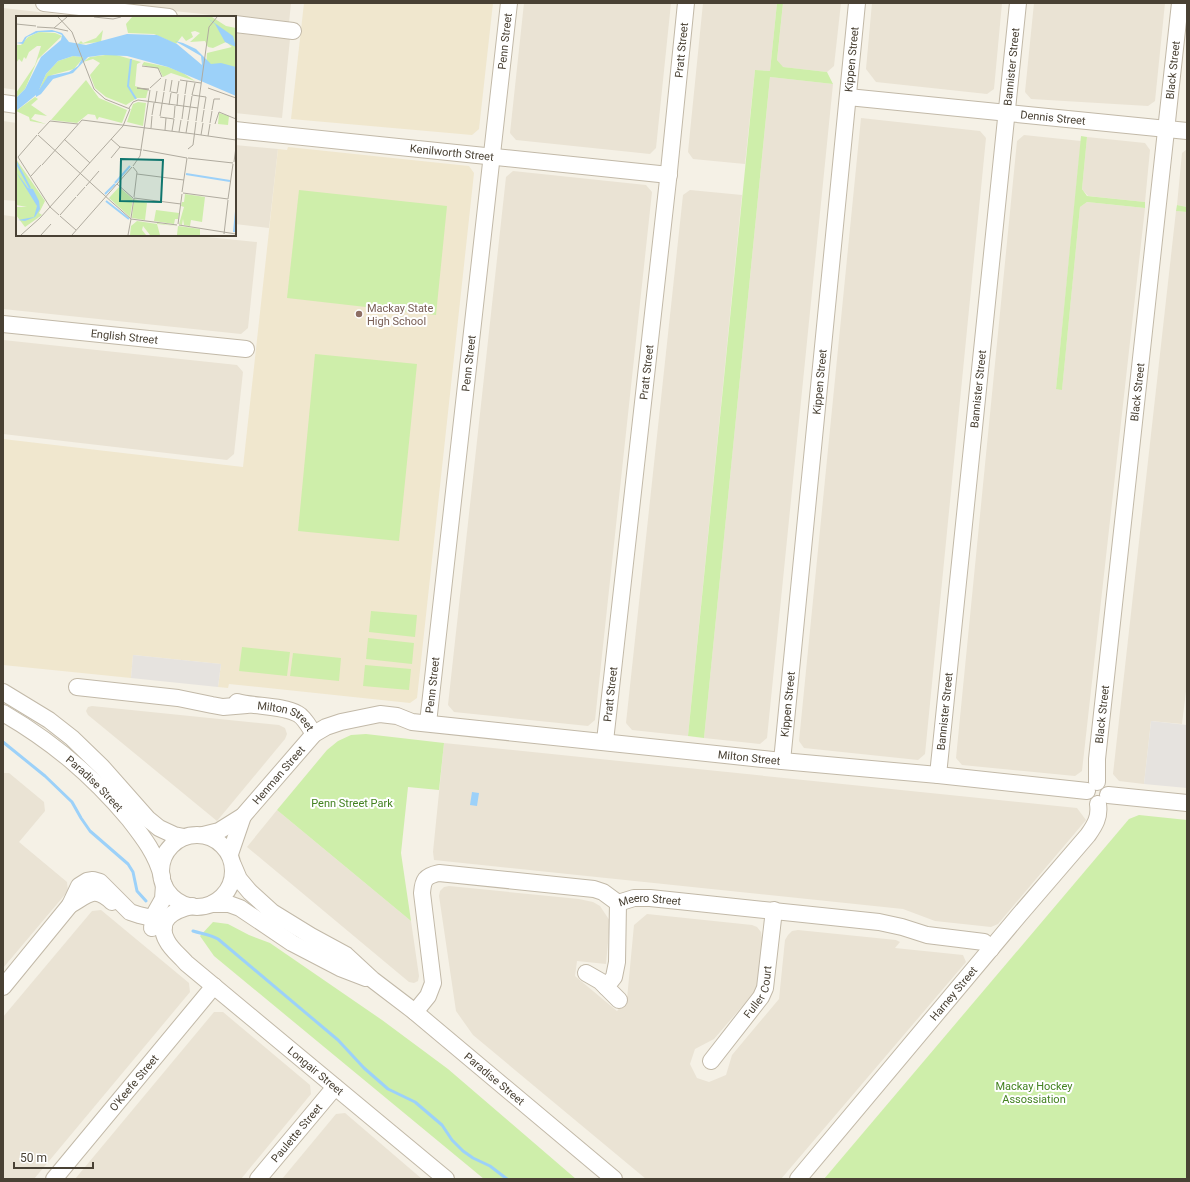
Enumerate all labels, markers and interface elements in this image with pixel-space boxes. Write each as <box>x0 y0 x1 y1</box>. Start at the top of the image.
street label: Penn Street <box>496 12 515 70</box>
inset map <box>16 16 236 236</box>
street label: Pratt Street <box>672 22 691 79</box>
street label: Kippen Street <box>842 26 862 93</box>
street label: Bannister Street <box>1001 27 1022 106</box>
street label: Black Street <box>1163 40 1183 100</box>
street label: Dennis Street <box>1020 108 1086 128</box>
street label: Kenilworth Street <box>409 142 495 164</box>
place label: Mackay State High School <box>367 302 433 328</box>
marker: Mackay State High School <box>354 309 364 319</box>
street label: English Street <box>90 327 159 347</box>
street label: Penn Street <box>459 334 479 392</box>
street label: Pratt Street <box>637 344 656 401</box>
street label: Kippen Street <box>810 348 830 415</box>
street label: Bannister Street <box>968 349 989 429</box>
street label: Black Street <box>1128 362 1147 422</box>
street label: Penn Street <box>423 656 442 714</box>
street label: Pratt Street <box>601 666 620 723</box>
street label: Kippen Street <box>778 671 798 738</box>
street label: Bannister Street <box>935 671 956 751</box>
street label: Black Street <box>1093 684 1112 744</box>
street label: Milton Street <box>257 699 317 734</box>
street label: Henman Street <box>250 743 308 807</box>
street label: Milton Street <box>717 748 781 768</box>
street label: Paradise Street <box>63 753 126 815</box>
park label: Penn Street Park <box>311 797 393 810</box>
street label: Meero Street <box>617 892 682 909</box>
street label: Harney Street <box>927 964 980 1023</box>
street label: Fuller Court <box>741 965 775 1021</box>
street label: Longair Street <box>285 1044 346 1098</box>
street label: Paradise Street <box>461 1050 527 1108</box>
street label: O'Keefe Street <box>107 1052 162 1114</box>
park label: Mackay Hockey Assossiation <box>995 1080 1073 1106</box>
street label: Paulette Street <box>269 1101 325 1165</box>
scale bar <box>14 1144 93 1170</box>
text: 50 m <box>20 1151 47 1165</box>

